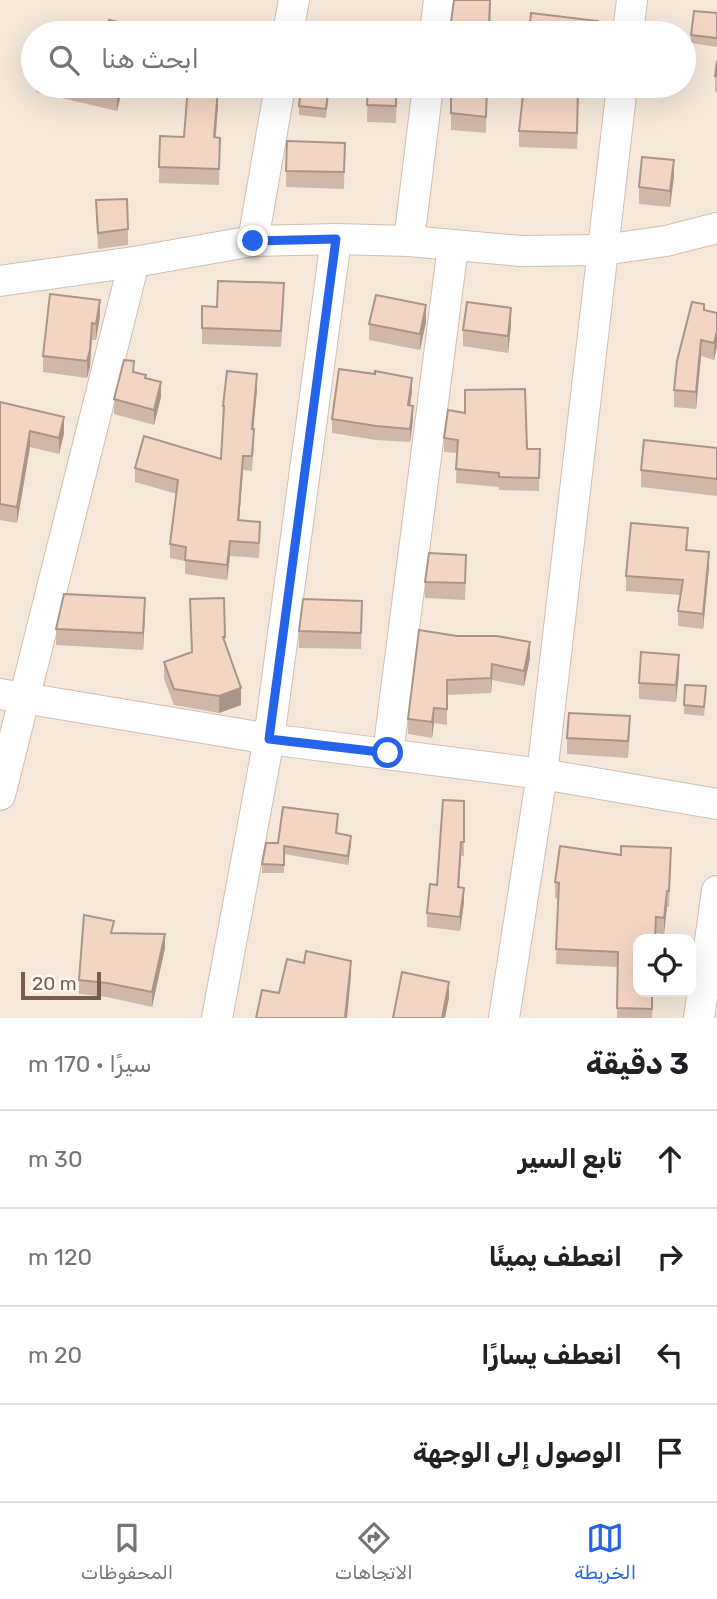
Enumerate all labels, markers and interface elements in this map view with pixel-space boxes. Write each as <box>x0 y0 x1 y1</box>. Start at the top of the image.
search box <box>21 21 696 98</box>
icon: search <box>45 41 83 79</box>
text: ابحث هنا <box>101 44 199 75</box>
route end <box>237 225 268 256</box>
route start <box>372 737 403 768</box>
map controls <box>633 934 696 997</box>
button: locate <box>633 934 696 997</box>
scale bar <box>21 969 102 1001</box>
text: 20 m <box>32 972 77 995</box>
text: 3 دقيقة <box>586 1046 689 1082</box>
text: سيرًا · 170 m <box>28 1050 152 1078</box>
icon: ahead <box>651 1140 689 1178</box>
text: تابع السير <box>518 1144 622 1175</box>
text: 30 m <box>28 1145 83 1173</box>
icon: right <box>651 1238 689 1276</box>
text: انعطف يمينًا <box>489 1242 622 1273</box>
text: 120 m <box>28 1243 92 1271</box>
icon: left <box>651 1336 689 1374</box>
text: انعطف يسارًا <box>481 1340 622 1371</box>
text: 20 m <box>28 1341 82 1369</box>
icon: arrive <box>651 1434 689 1472</box>
text: الوصول إلى الوجهة <box>413 1438 622 1469</box>
tab: المحفوظات <box>81 1519 173 1584</box>
tab: الاتجاهات <box>335 1519 413 1584</box>
tab: الخريطة <box>574 1519 636 1584</box>

